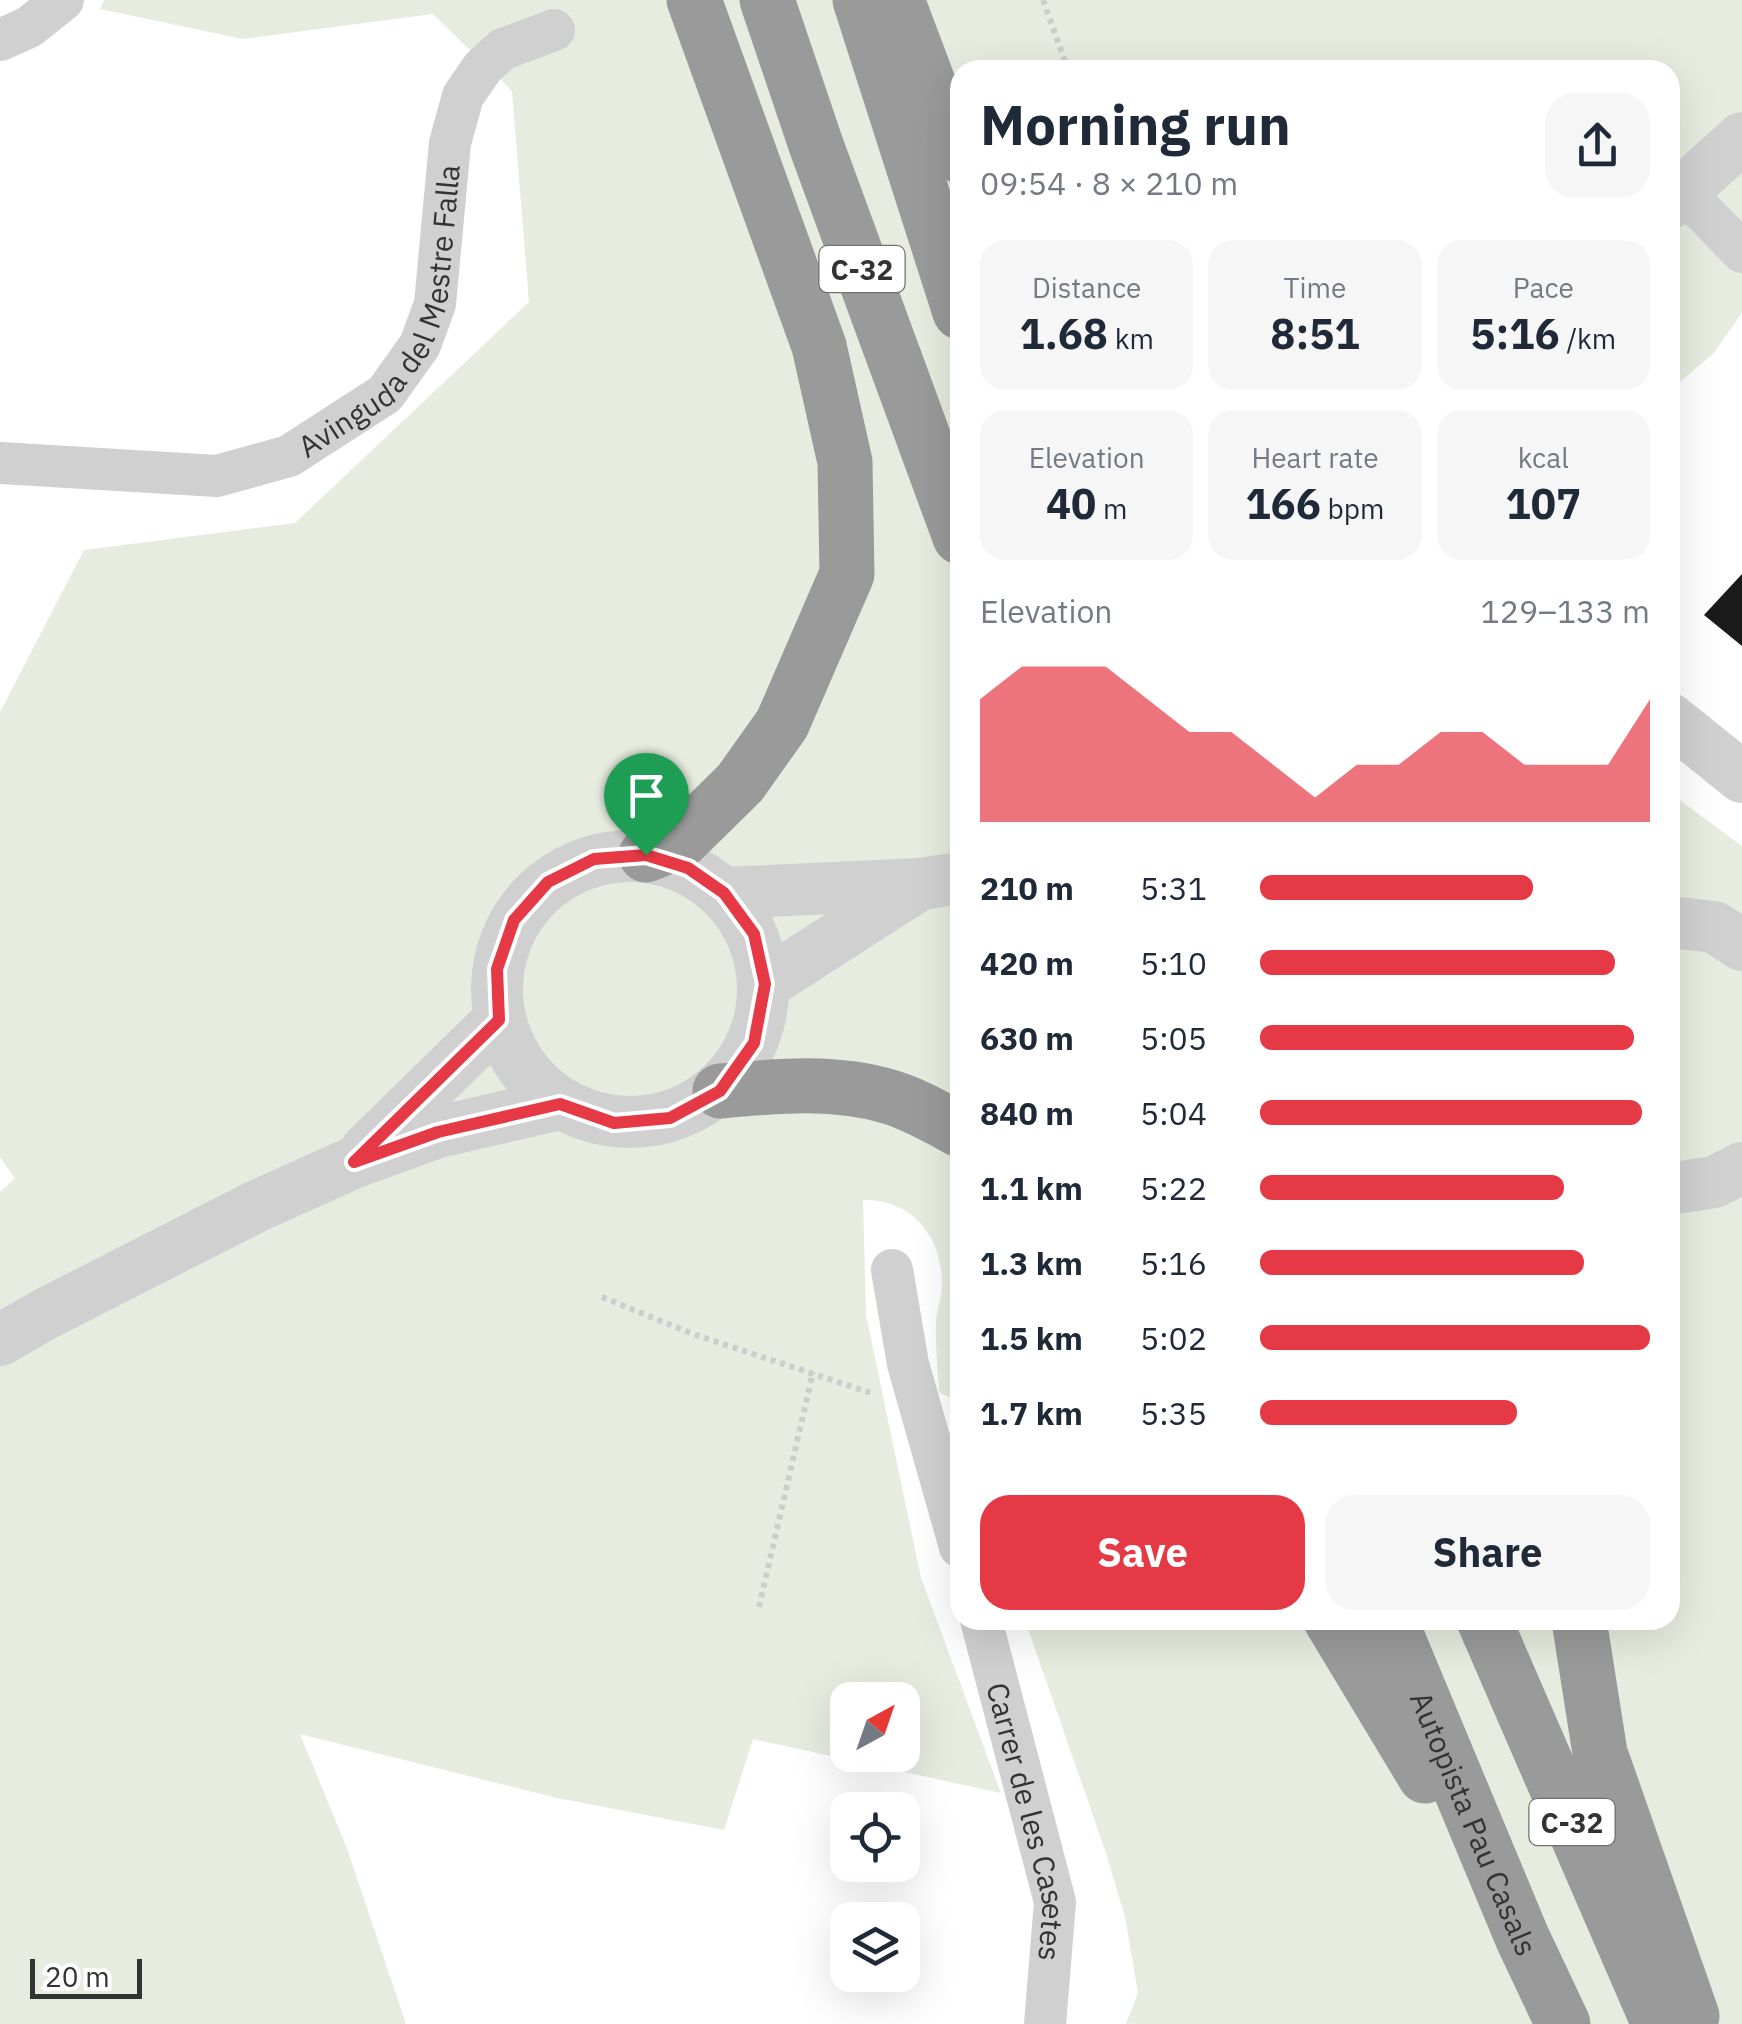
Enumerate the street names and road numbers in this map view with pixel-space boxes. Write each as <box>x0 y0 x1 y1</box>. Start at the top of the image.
street label: Avinguda del Mestre Falla <box>290 163 467 465</box>
road number: C-32 <box>820 246 904 292</box>
street label: Carrer de les Casetes <box>979 1678 1074 1963</box>
street label: Autopista Pau Casals <box>1402 1685 1547 1962</box>
road number: C-32 <box>1530 1799 1614 1845</box>

